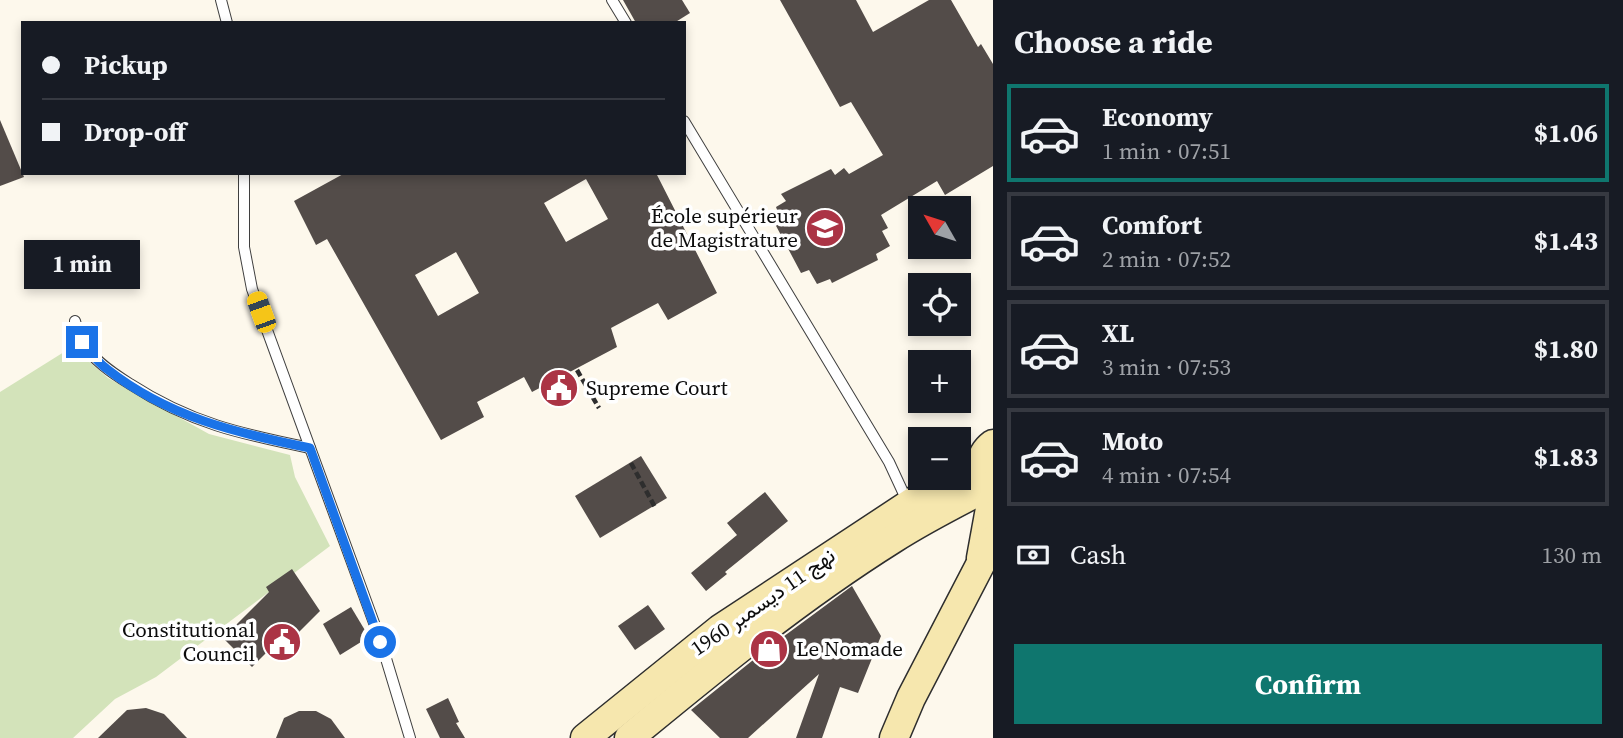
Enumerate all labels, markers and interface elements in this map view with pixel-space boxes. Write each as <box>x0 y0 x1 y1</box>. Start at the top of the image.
text: Choose a ride <box>1014 20 1213 64</box>
text: Pickup <box>84 47 168 83</box>
text: Economy <box>1102 99 1213 135</box>
icon: car <box>1018 102 1081 165</box>
text: Drop-off <box>84 114 186 150</box>
text: $1.06 <box>1534 115 1598 151</box>
text: 1 min · 07:51 <box>1102 135 1231 167</box>
north arrow <box>908 196 971 259</box>
map controls <box>908 196 971 490</box>
place label: École supérieur de Magistrature <box>651 201 798 254</box>
school or university icon: École supérieur de Magistrature <box>804 207 846 249</box>
text: Comfort <box>1102 207 1202 243</box>
icon: car <box>1018 210 1081 273</box>
text: $1.43 <box>1534 223 1598 259</box>
callout: 1 min <box>24 240 140 290</box>
text: 2 min · 07:52 <box>1102 243 1231 275</box>
text: 1 min <box>52 248 112 280</box>
button: locate <box>908 273 971 336</box>
car <box>244 289 279 335</box>
text: XL <box>1102 315 1134 351</box>
icon: car <box>1018 318 1081 381</box>
route end <box>66 326 98 358</box>
text: $1.80 <box>1534 331 1598 367</box>
button: + <box>908 350 971 413</box>
text: 3 min · 07:53 <box>1102 351 1231 383</box>
public building icon: Supreme Court <box>538 367 580 409</box>
place label: Supreme Court <box>586 373 728 402</box>
text: Moto <box>1102 423 1163 459</box>
icon: car <box>1018 426 1081 489</box>
button: − <box>908 427 971 490</box>
text: $1.83 <box>1534 439 1598 475</box>
text: 4 min · 07:54 <box>1102 459 1231 491</box>
icon: cash <box>1014 536 1052 574</box>
text: Cash <box>1070 537 1126 573</box>
text: 130 m <box>1541 539 1602 571</box>
street label: نهج 11 ديسمبر 1960 <box>685 541 841 662</box>
place label: Constitutional Council <box>122 615 255 668</box>
public building icon: Constitutional Council <box>261 621 303 663</box>
route start <box>364 626 396 658</box>
shop icon: Le Nomade <box>748 628 790 670</box>
place label: Le Nomade <box>796 634 903 663</box>
button: Confirm <box>1014 644 1602 724</box>

